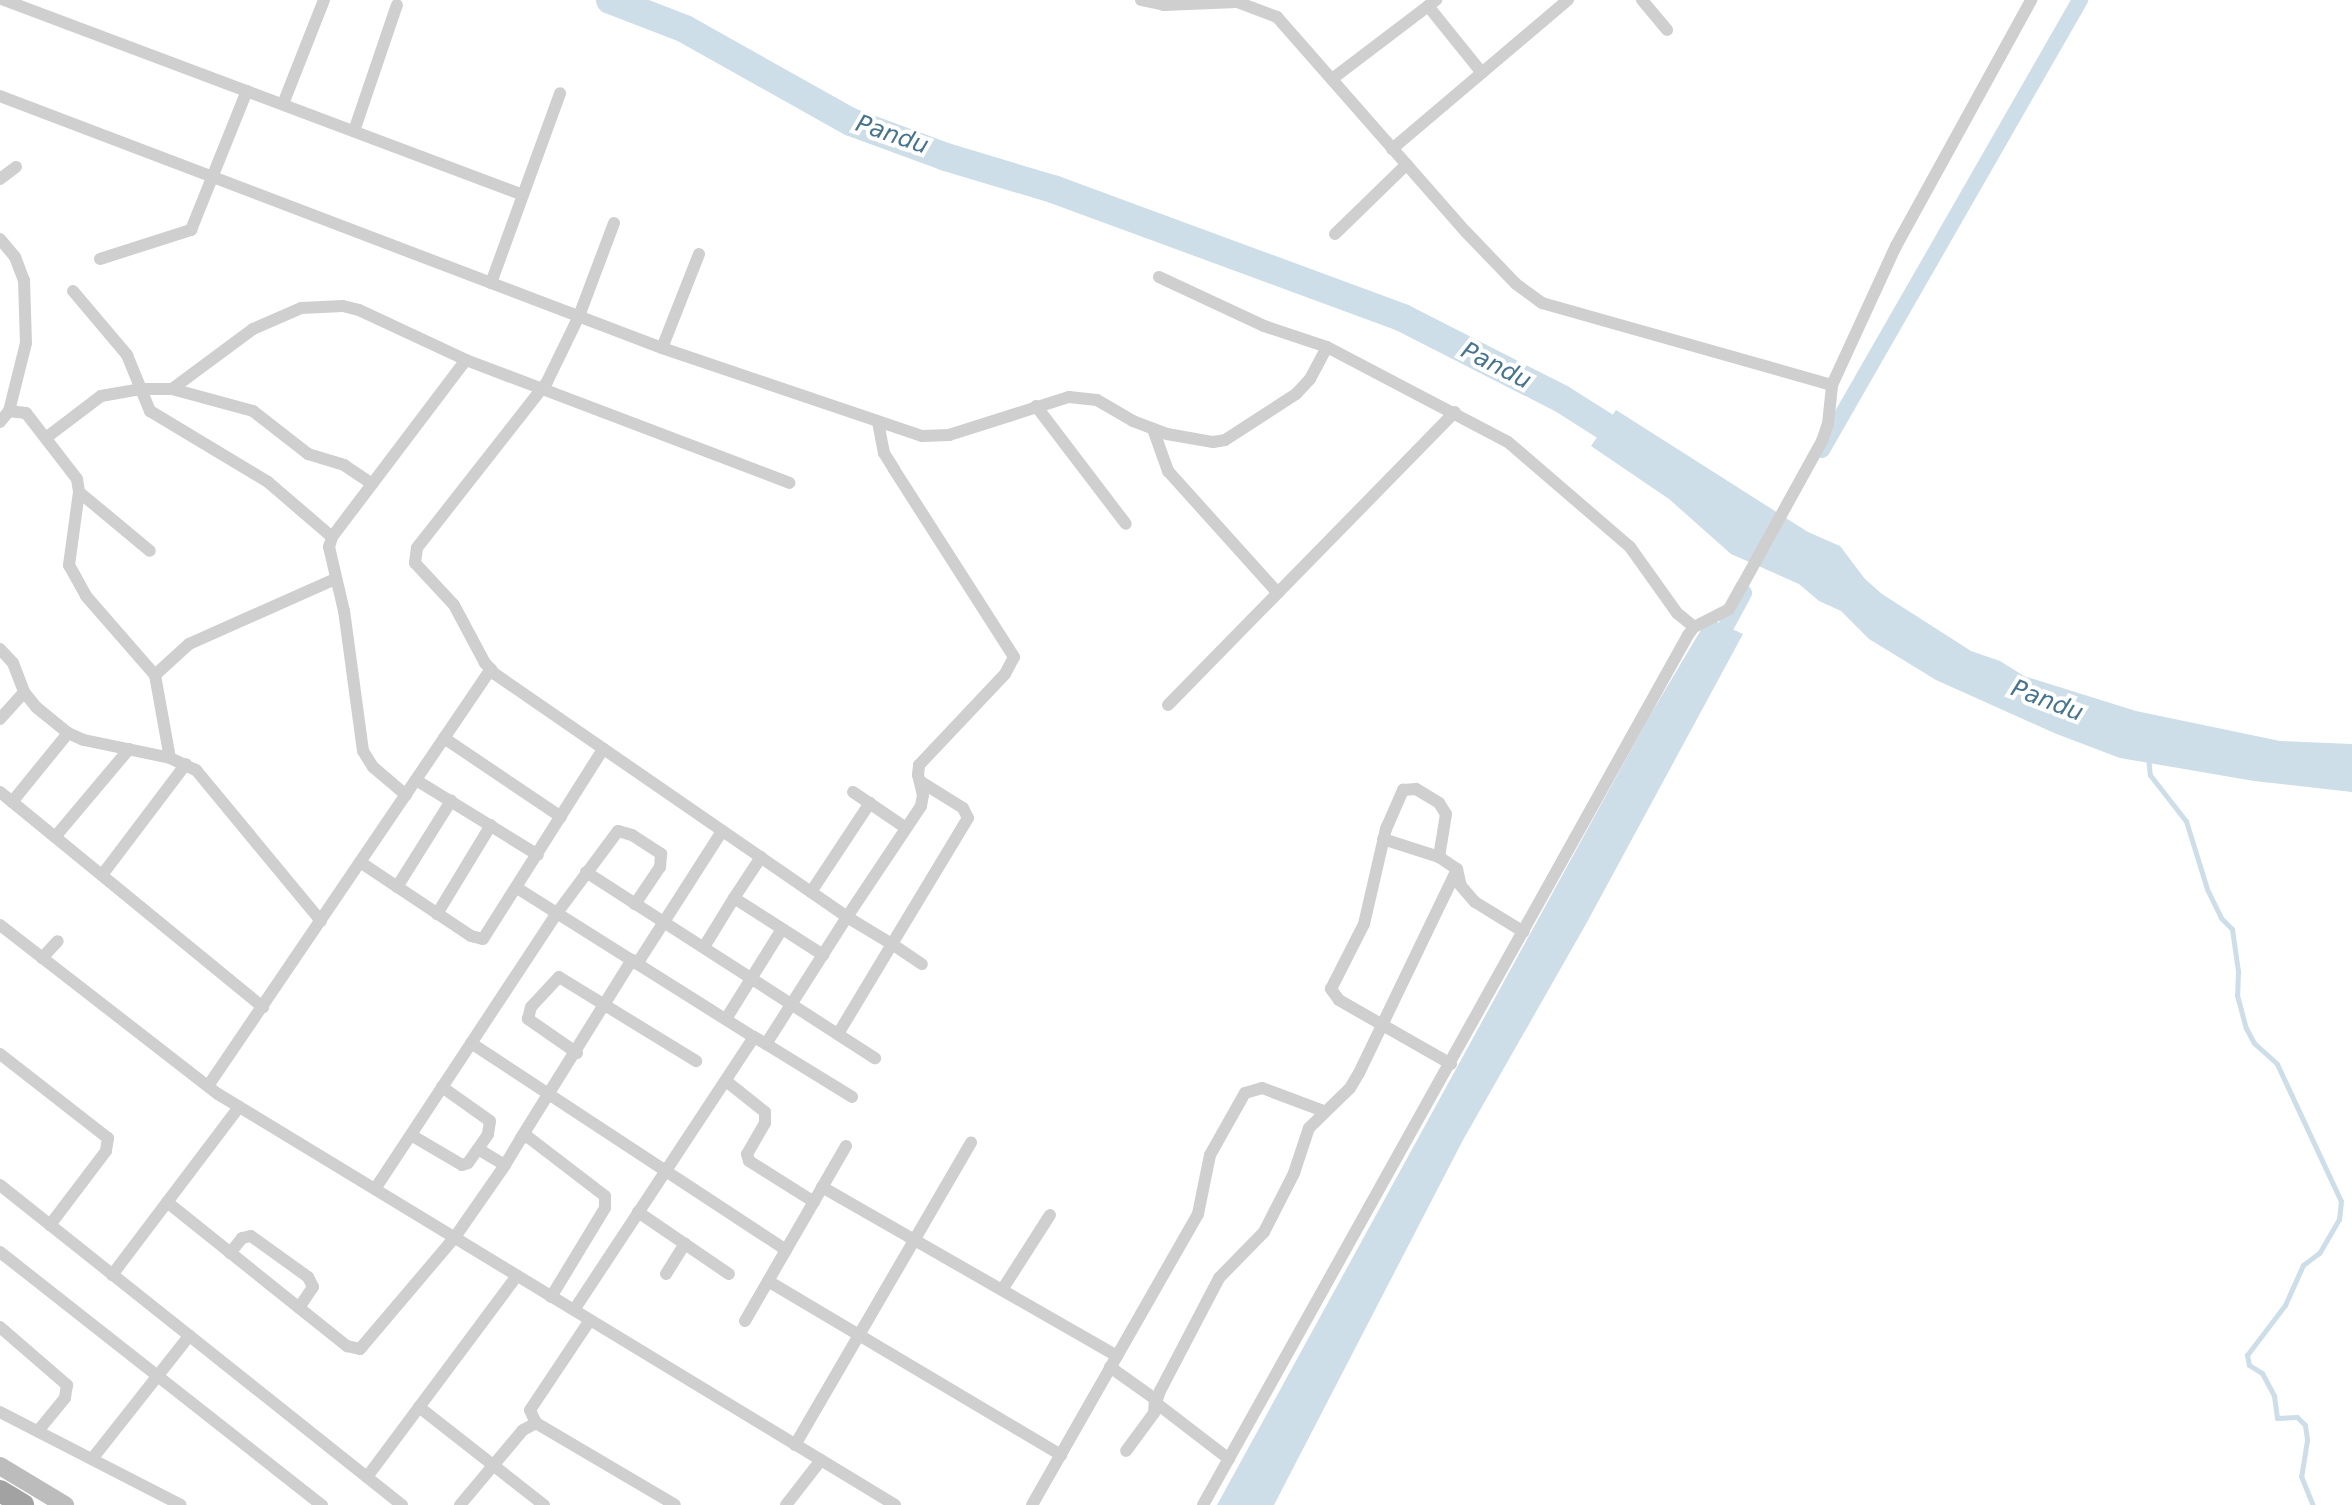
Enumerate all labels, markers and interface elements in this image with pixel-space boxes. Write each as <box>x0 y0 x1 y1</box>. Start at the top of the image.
water label: Pandu <box>852 109 932 161</box>
water label: Pandu <box>1456 336 1536 396</box>
water label: Pandu <box>2007 674 2087 728</box>

